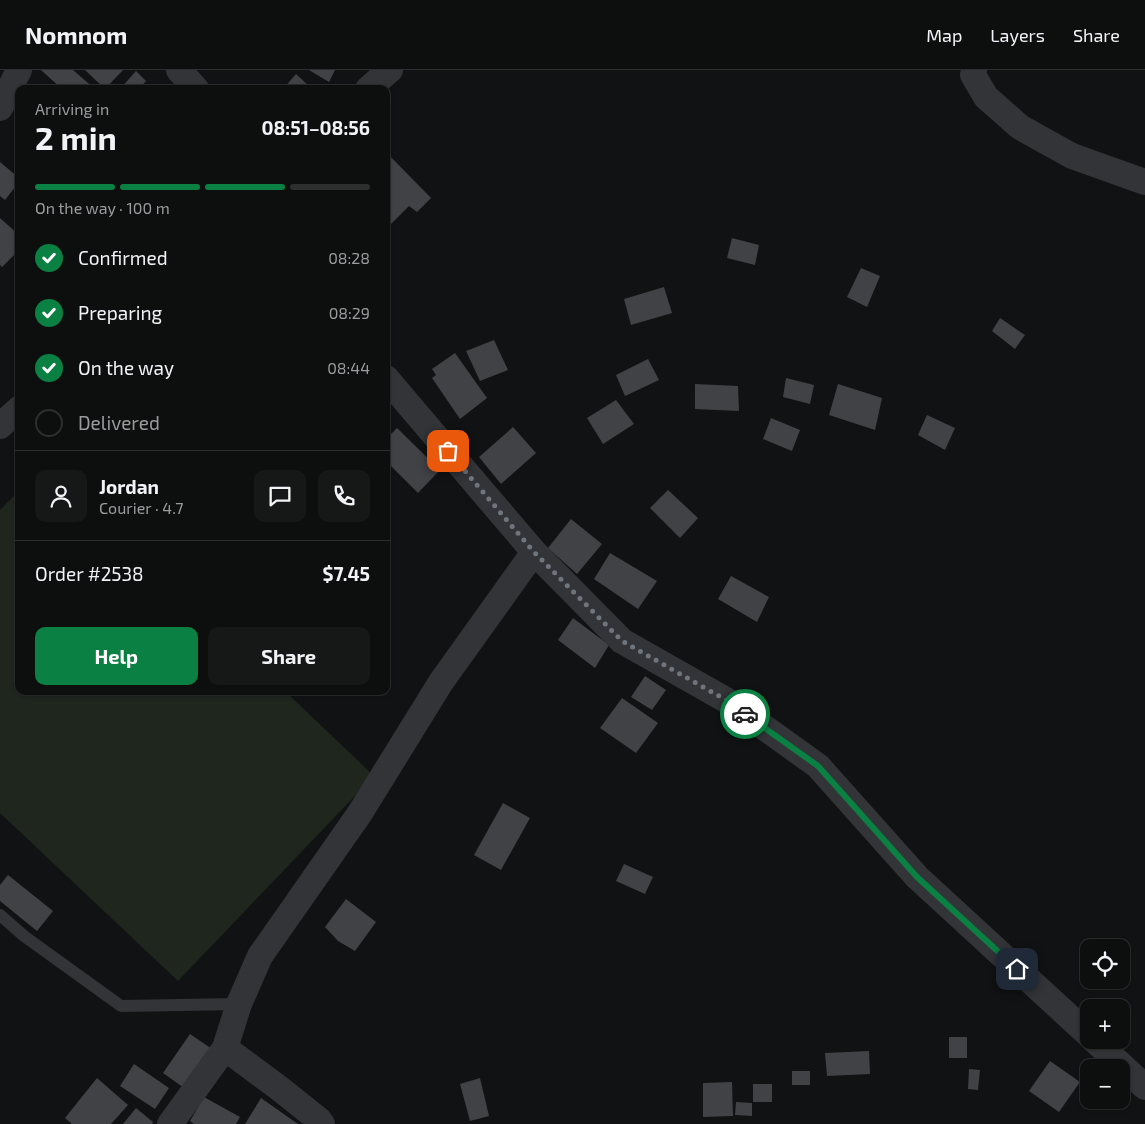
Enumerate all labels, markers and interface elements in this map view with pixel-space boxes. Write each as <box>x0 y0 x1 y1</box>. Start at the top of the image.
text: Nomnom <box>25 20 127 49</box>
text: Map <box>926 24 962 46</box>
text: Layers <box>990 24 1045 46</box>
text: Share <box>1073 24 1120 46</box>
text: Arriving in <box>35 99 109 118</box>
text: 08:51–08:56 <box>262 116 370 139</box>
text: 2 min <box>35 118 117 156</box>
text: On the way · 100 m <box>35 198 170 217</box>
icon: check <box>35 244 63 272</box>
text: Confirmed <box>78 246 168 269</box>
text: 08:28 <box>328 248 370 267</box>
icon: check <box>35 299 63 327</box>
text: Preparing <box>78 301 162 324</box>
text: 08:29 <box>329 303 370 322</box>
icon: check <box>35 354 63 382</box>
text: On the way <box>78 356 174 379</box>
text: 08:44 <box>327 358 370 377</box>
text: Delivered <box>78 411 160 434</box>
pin <box>427 430 469 472</box>
icon: bag <box>434 437 462 465</box>
button: person <box>35 470 87 522</box>
button: chat <box>254 470 306 522</box>
button: phone <box>318 470 370 522</box>
text: Jordan <box>99 475 159 498</box>
text: Courier · 4.7 <box>99 498 183 517</box>
text: Order #2538 <box>35 562 144 585</box>
text: $7.45 <box>323 562 370 585</box>
button: Help <box>35 627 198 685</box>
button: Share <box>208 627 370 685</box>
courier <box>720 689 770 739</box>
icon: car <box>731 700 759 728</box>
map controls <box>1080 939 1130 1109</box>
button: locate <box>1080 939 1130 989</box>
pin <box>996 948 1038 990</box>
icon: home <box>1003 955 1031 983</box>
button: + <box>1080 999 1130 1049</box>
button: − <box>1080 1059 1130 1109</box>

